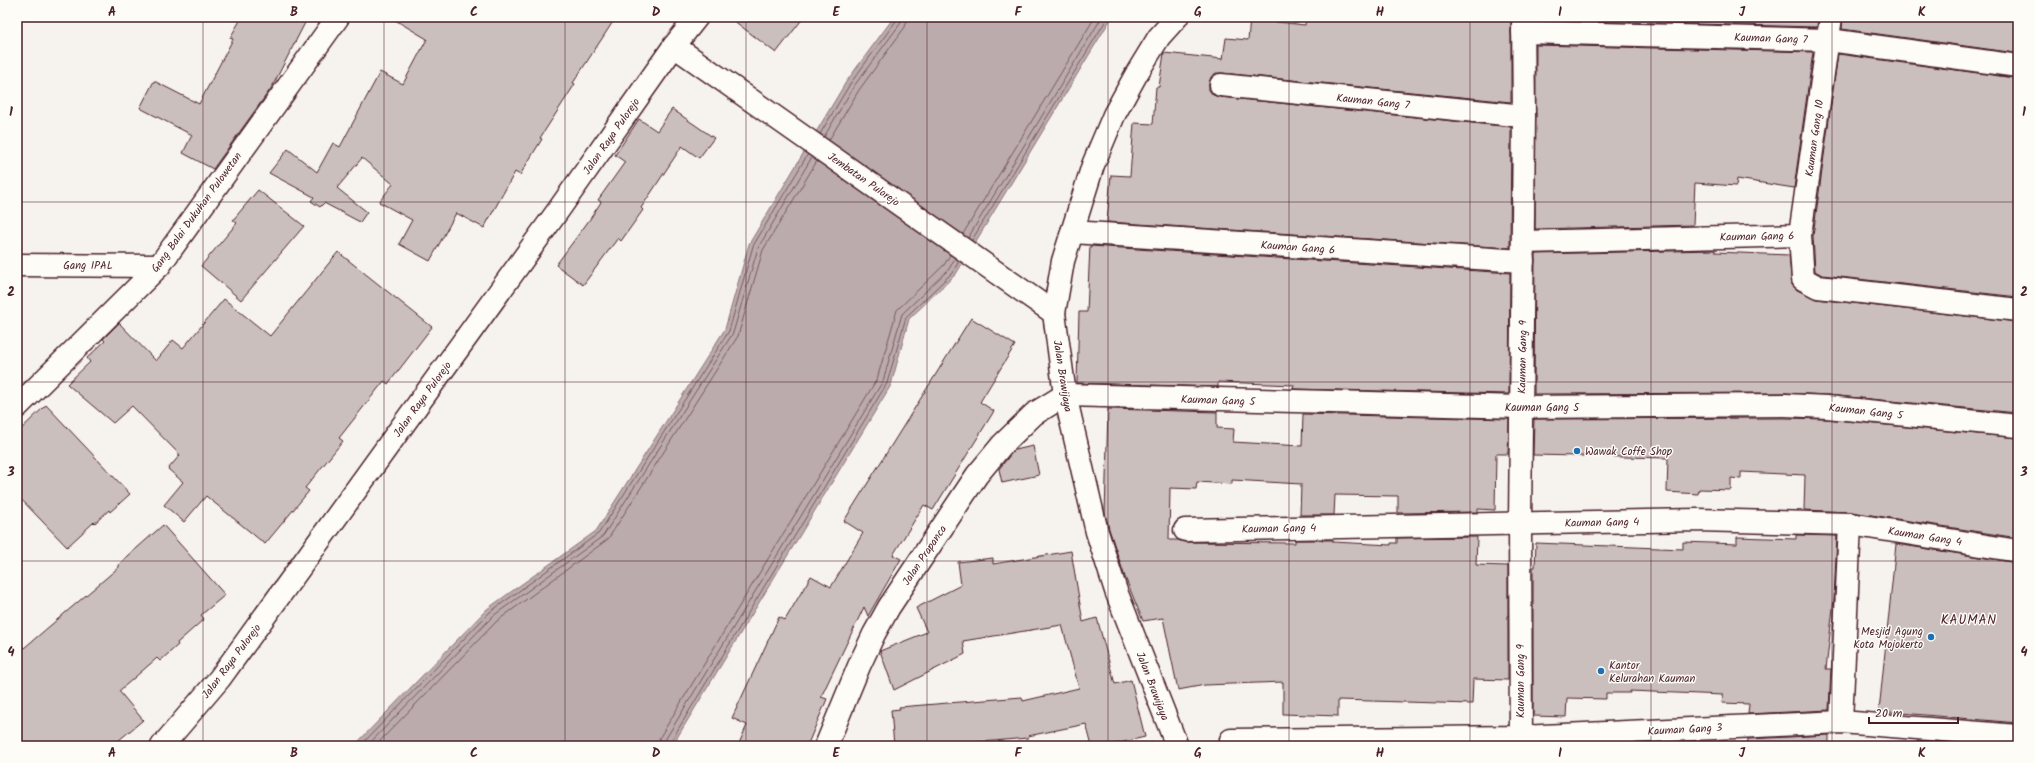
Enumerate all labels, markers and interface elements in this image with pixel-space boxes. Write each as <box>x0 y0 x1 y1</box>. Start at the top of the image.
text: A <box>108 2 116 23</box>
text: B <box>290 2 298 23</box>
text: C <box>470 2 478 23</box>
text: D <box>652 2 661 23</box>
text: E <box>832 2 840 23</box>
text: F <box>1014 2 1022 23</box>
text: G <box>1194 2 1202 23</box>
text: H <box>1376 2 1385 23</box>
text: I <box>1558 2 1562 23</box>
text: J <box>1739 2 1746 23</box>
text: K <box>1918 2 1926 23</box>
street label: Kauman Gang 7 <box>1734 29 1809 49</box>
street label: Kauman Gang 7 <box>1335 89 1411 115</box>
street label: Jalan Raya Pulorejo <box>579 95 645 179</box>
street label: Kauman Gang 10 <box>1801 98 1829 178</box>
text: 1 <box>9 102 13 123</box>
text: 1 <box>2022 102 2026 123</box>
street label: Gang Balai Dukuhan Pulowetan <box>147 148 247 277</box>
street label: Jembatan Pulorejo <box>824 148 903 212</box>
street label: Kauman Gang 6 <box>1720 227 1794 247</box>
street label: Kauman Gang 6 <box>1260 236 1336 260</box>
street label: Gang IPAL <box>63 257 113 275</box>
text: 2 <box>7 282 15 303</box>
text: 2 <box>2020 282 2028 303</box>
street label: Kauman Gang 9 <box>1513 319 1533 394</box>
street label: Jalan Brawijaya <box>1047 339 1077 413</box>
street label: Jalan Raya Pulorejo <box>389 358 457 441</box>
street label: Kauman Gang 5 <box>1180 391 1257 411</box>
street label: Kauman Gang 5 <box>1505 399 1580 417</box>
street label: Kauman Gang 5 <box>1828 399 1905 425</box>
place label: Wawak Coffe Shop <box>1585 443 1673 461</box>
marker: Wawak Coffe Shop <box>1572 446 1582 456</box>
text: 3 <box>6 462 15 483</box>
text: 3 <box>2019 462 2028 483</box>
street label: Kauman Gang 4 <box>1565 513 1639 533</box>
street label: Kauman Gang 4 <box>1242 519 1316 539</box>
street label: Jalan Prapanca <box>898 522 952 589</box>
street label: Kauman Gang 4 <box>1887 522 1963 552</box>
district label: KAUMAN <box>1941 610 1997 631</box>
street label: Jalan Raya Pulorejo <box>198 620 266 703</box>
place label: Mesjid Agung Kota Mojokerto <box>1853 623 1923 654</box>
marker: Mesjid Agung Kota Mojokerto <box>1926 632 1936 642</box>
text: 4 <box>7 642 15 663</box>
text: 4 <box>2020 642 2028 663</box>
street label: Kauman Gang 9 <box>1512 643 1530 718</box>
street label: Jalan Brawijaya <box>1131 649 1173 723</box>
place label: Kantor Kelurahan Kauman <box>1609 657 1695 688</box>
marker: Kantor Kelurahan Kauman <box>1596 666 1606 676</box>
scale bar <box>1869 699 1958 725</box>
text: 20 m <box>1875 704 1903 723</box>
street label: Kauman Gang 3 <box>1647 719 1723 741</box>
text: A <box>108 743 116 763</box>
text: B <box>290 743 298 763</box>
text: C <box>470 743 478 763</box>
text: D <box>652 743 661 763</box>
text: E <box>832 743 840 763</box>
text: F <box>1014 743 1022 763</box>
text: G <box>1194 743 1202 763</box>
text: H <box>1376 743 1385 763</box>
text: I <box>1558 743 1562 763</box>
text: J <box>1739 743 1746 763</box>
text: K <box>1918 743 1926 763</box>

